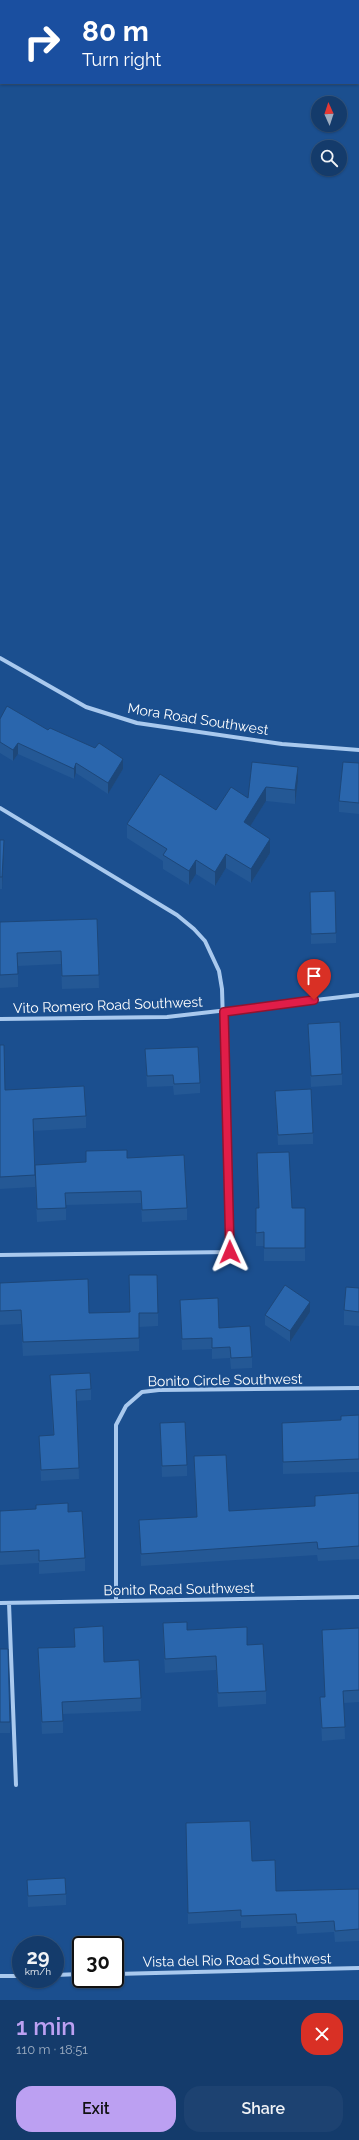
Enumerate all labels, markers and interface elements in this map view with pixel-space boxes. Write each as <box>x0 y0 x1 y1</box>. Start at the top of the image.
text: 80 m <box>82 15 149 48</box>
icon: right <box>16 16 68 68</box>
text: Turn right <box>82 49 161 70</box>
north arrow <box>311 96 347 132</box>
map controls <box>311 96 347 176</box>
button: search <box>311 140 347 176</box>
street label: Mora Road Southwest <box>126 700 270 738</box>
pin <box>297 959 331 1000</box>
icon: arrive <box>303 965 325 987</box>
street label: Vito Romero Road Southwest <box>13 994 203 1016</box>
position arrow <box>209 1231 251 1273</box>
street label: Bonito Circle Southwest <box>148 1371 303 1389</box>
street label: Bonito Road Southwest <box>103 1580 255 1598</box>
speed limit sign: 30 <box>72 1936 124 1988</box>
text: 29 <box>26 1945 50 1969</box>
street label: Vista del Rio Road Southwest <box>142 1950 332 1970</box>
text: km/h <box>25 1966 51 1977</box>
text: 1 min <box>16 2012 76 2041</box>
button: close <box>301 2013 343 2055</box>
text: 110 m · 18:51 <box>16 2042 88 2057</box>
button: Exit <box>16 2086 176 2132</box>
button: Share <box>184 2086 343 2132</box>

